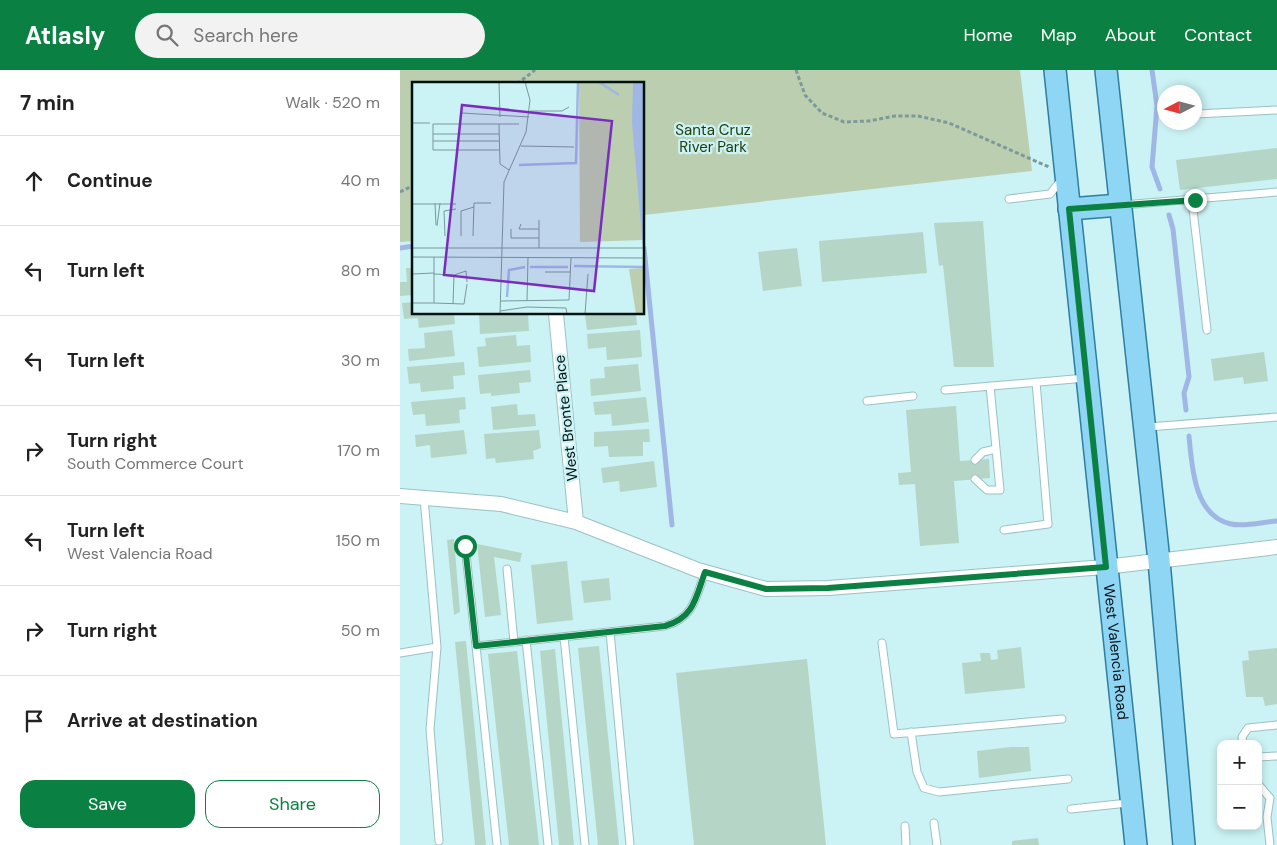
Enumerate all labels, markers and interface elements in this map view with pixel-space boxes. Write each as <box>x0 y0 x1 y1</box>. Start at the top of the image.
search box <box>135 13 485 58</box>
text: Atlasly <box>25 20 105 51</box>
icon: search <box>153 21 181 49</box>
text: Search here <box>193 23 298 48</box>
text: Home <box>963 23 1013 47</box>
text: Map <box>1041 23 1077 47</box>
text: About <box>1105 23 1156 47</box>
text: Contact <box>1184 23 1252 47</box>
inset map <box>412 82 645 315</box>
north arrow <box>1157 85 1202 130</box>
text: 7 min <box>20 89 75 117</box>
text: Walk · 520 m <box>285 92 380 113</box>
park label: Santa Cruz River Park <box>675 120 751 157</box>
icon: ahead <box>20 167 48 195</box>
text: Continue <box>67 168 153 193</box>
text: 40 m <box>341 170 380 191</box>
route end <box>1184 189 1207 212</box>
icon: left <box>20 257 48 285</box>
text: Turn left <box>67 258 145 283</box>
text: 80 m <box>341 260 380 281</box>
icon: left <box>20 347 48 375</box>
text: Turn left <box>67 348 145 373</box>
text: 30 m <box>341 350 380 371</box>
street label: West Bronte Place <box>549 354 583 482</box>
text: Turn right <box>67 428 157 453</box>
icon: right <box>20 437 48 465</box>
text: 170 m <box>337 440 380 461</box>
text: South Commerce Court <box>67 453 244 474</box>
text: Turn left <box>67 518 145 543</box>
icon: left <box>20 527 48 555</box>
text: 150 m <box>336 530 380 551</box>
route start <box>454 535 477 558</box>
text: West Valencia Road <box>67 543 213 564</box>
street label: West Valencia Road <box>1099 583 1133 721</box>
icon: right <box>20 617 48 645</box>
text: Turn right <box>67 618 157 643</box>
text: 50 m <box>341 620 380 641</box>
icon: arrive <box>20 707 48 735</box>
text: Arrive at destination <box>67 708 258 733</box>
map controls <box>1217 740 1262 830</box>
button: + <box>1217 740 1262 785</box>
button: Save <box>20 780 195 828</box>
button: Share <box>205 780 380 828</box>
button: − <box>1217 785 1262 830</box>

